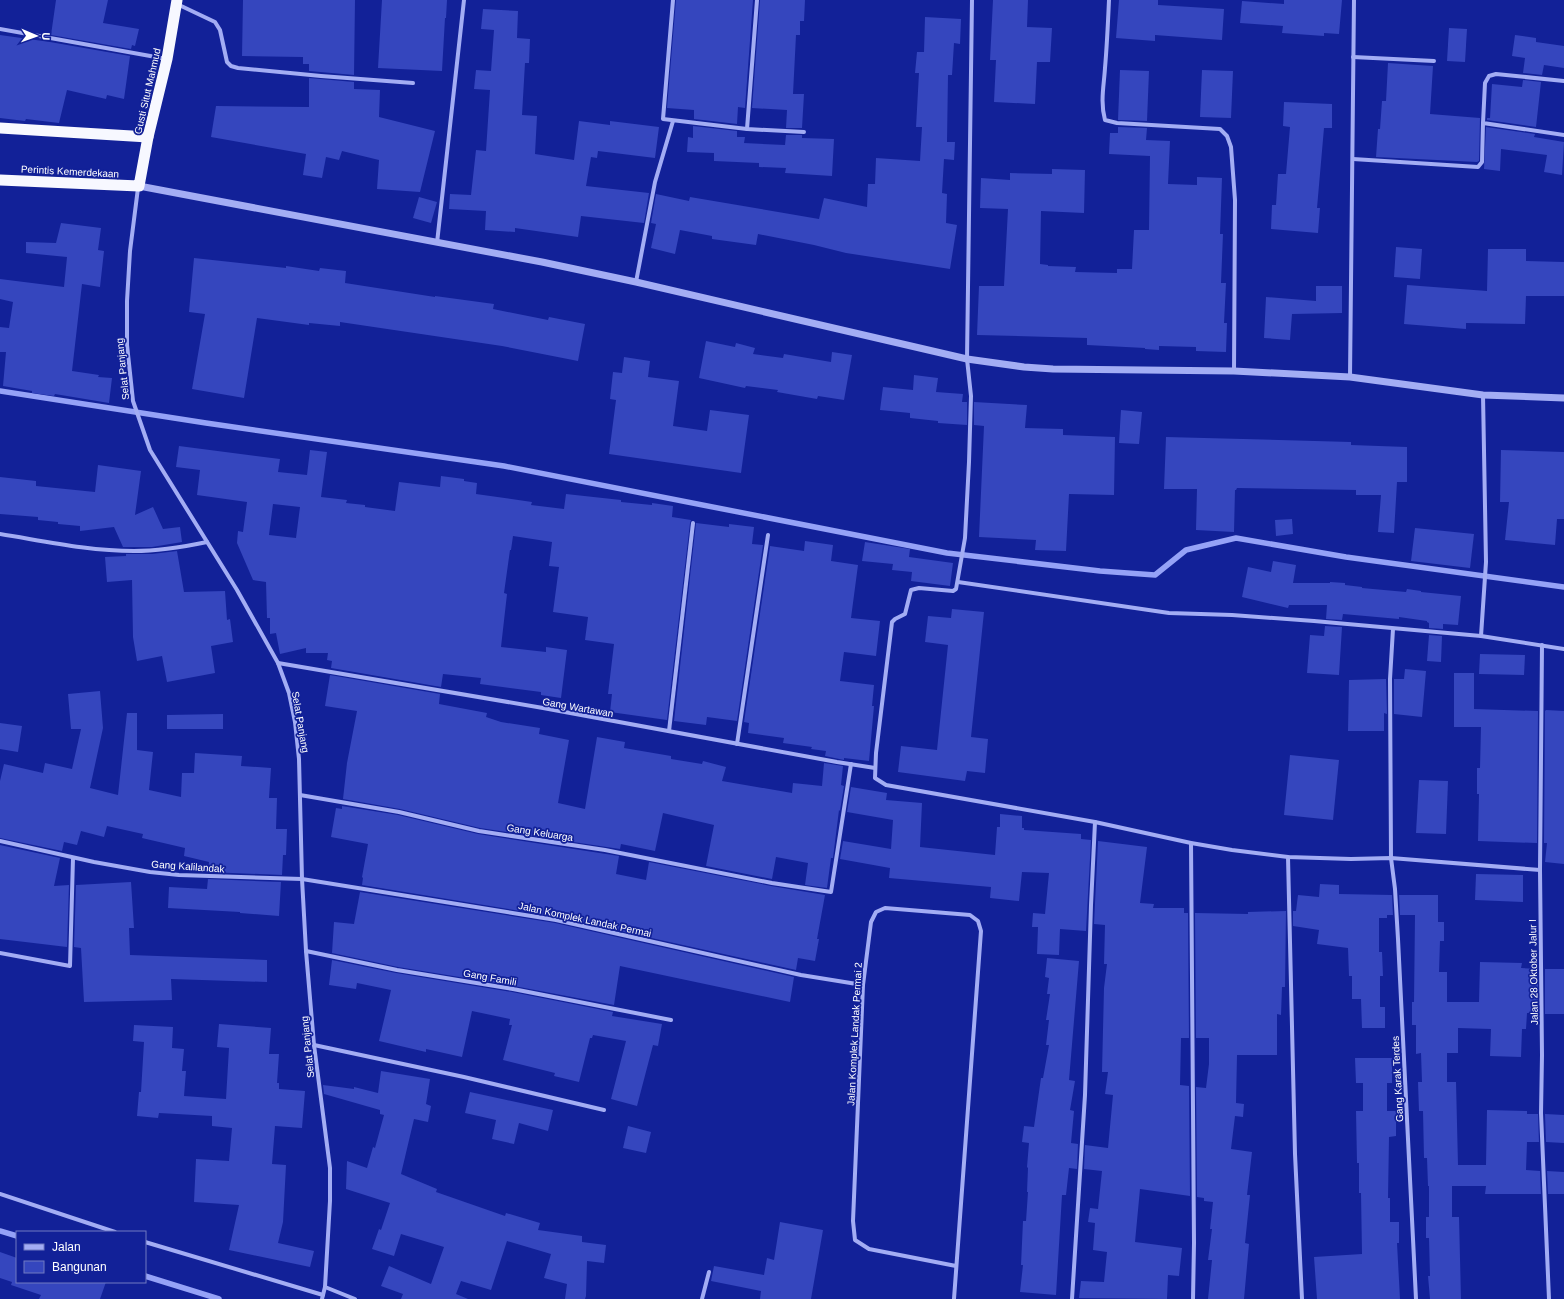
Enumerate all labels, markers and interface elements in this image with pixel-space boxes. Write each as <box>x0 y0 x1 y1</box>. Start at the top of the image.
north arrow <box>16 16 56 56</box>
text: U <box>40 32 52 41</box>
street label: Gusti Situt Mahmud <box>132 47 163 135</box>
street label: Perintis Kemerdekaan <box>21 163 119 180</box>
street label: Selat Panjang <box>114 337 131 400</box>
street label: Selat Panjang <box>290 690 311 754</box>
street label: Gang Wartawan <box>542 696 614 719</box>
street label: Gang Keluarga <box>506 822 574 843</box>
street label: Gang Kalilandak <box>151 858 226 875</box>
street label: Jalan Komplek Landak Permai <box>517 900 652 939</box>
street label: Jalan 28 Oktober Jalur I <box>1527 919 1540 1025</box>
street label: Jalan Komplek Landak Permai 2 <box>845 961 864 1106</box>
street label: Gang Famili <box>462 967 517 988</box>
street label: Selat Panjang <box>299 1015 316 1078</box>
street label: Gang Karak Terdes <box>1390 1036 1405 1122</box>
legend <box>16 1231 146 1283</box>
text: Jalan <box>52 1240 81 1254</box>
text: Bangunan <box>52 1260 107 1274</box>

